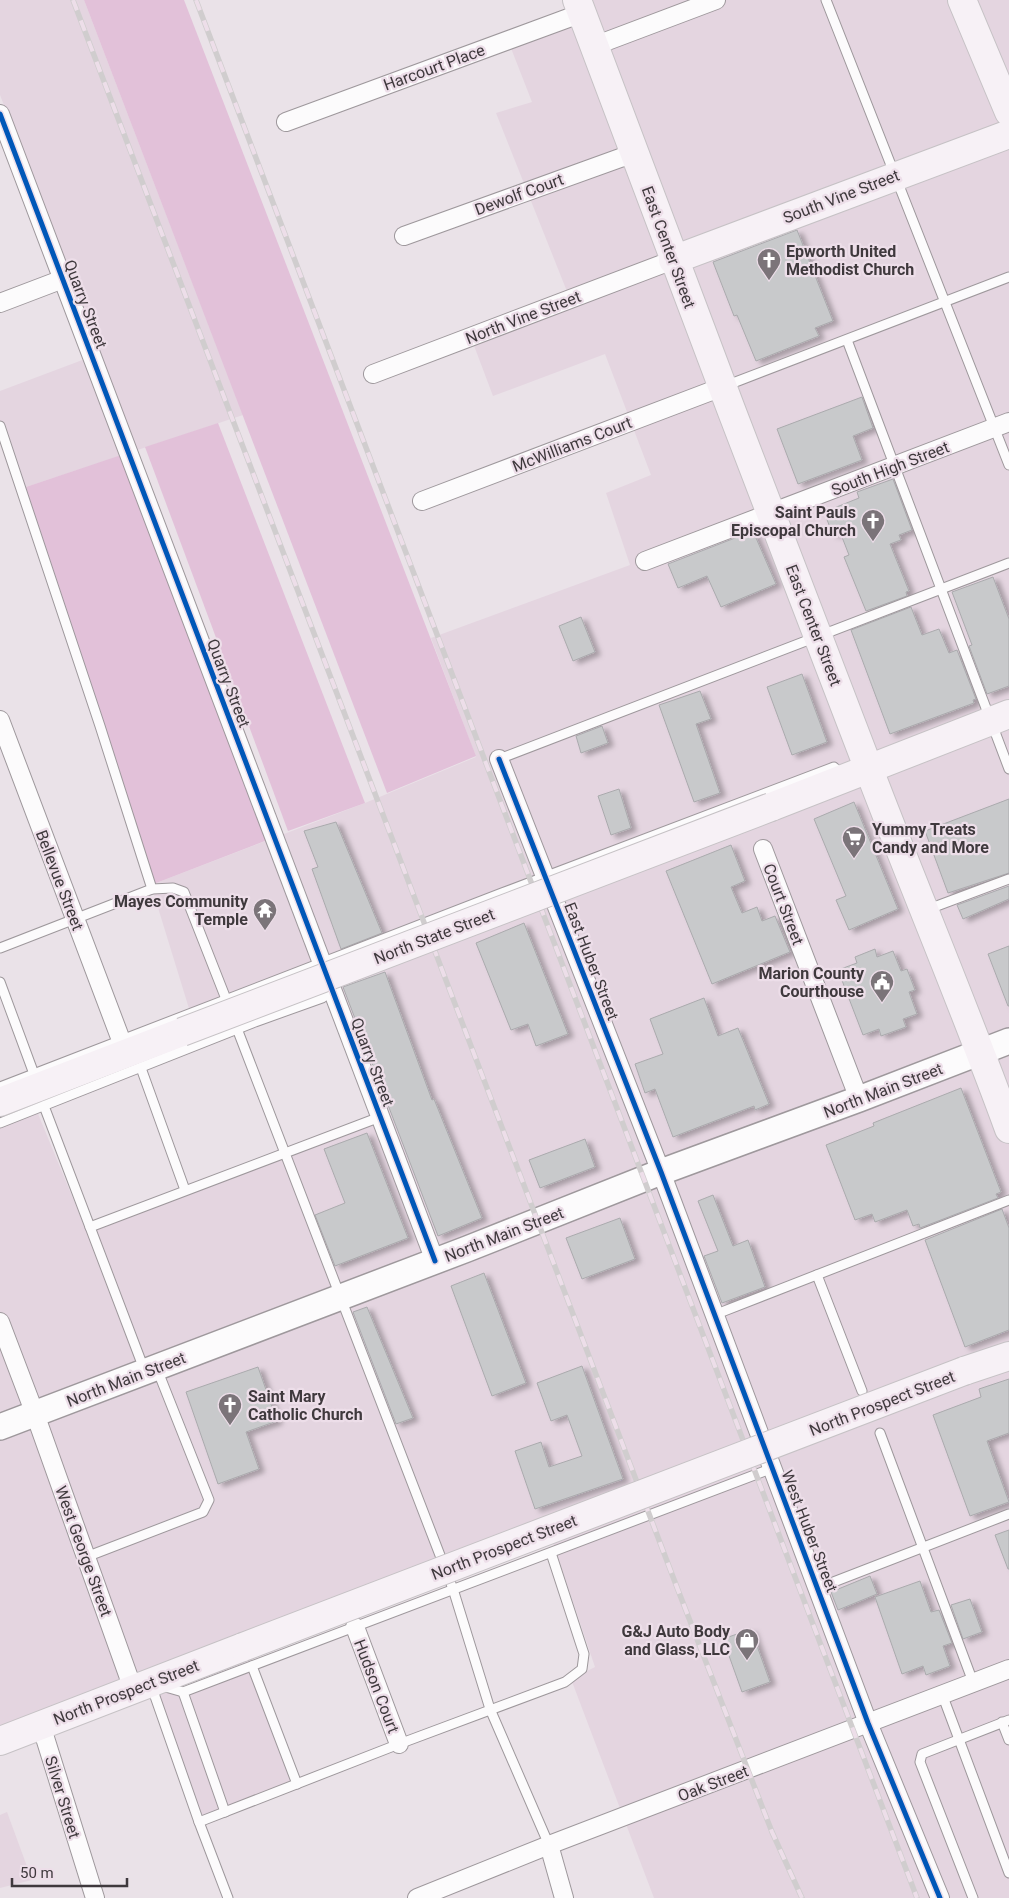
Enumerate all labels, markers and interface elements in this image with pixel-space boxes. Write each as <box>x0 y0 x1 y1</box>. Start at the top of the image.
street label: Harcourt Place <box>381 40 487 95</box>
street label: South Vine Street <box>780 166 902 227</box>
street label: Dewolf Court <box>472 170 566 219</box>
street label: East Center Street <box>638 184 699 311</box>
place label: Epworth United Methodist Church <box>786 242 914 279</box>
church icon: Epworth United Methodist Church <box>756 247 782 281</box>
street label: Quarry Street <box>60 257 111 351</box>
street label: North Vine Street <box>463 287 584 348</box>
street label: McWilliams Court <box>510 413 635 476</box>
street label: South High Street <box>829 437 952 500</box>
place label: Saint Pauls Episcopal Church <box>731 503 856 540</box>
church icon: Saint Pauls Episcopal Church <box>860 508 886 542</box>
street label: East Center Street <box>782 562 845 688</box>
street label: Quarry Street <box>203 636 254 730</box>
place label: Yummy Treats Candy and More <box>872 820 989 857</box>
supermarket icon: Yummy Treats Candy and More <box>841 825 867 859</box>
street label: Bellevue Street <box>32 827 87 933</box>
street label: Court Street <box>759 861 808 948</box>
place label: Mayes Community Temple <box>114 892 249 929</box>
temple icon: Mayes Community Temple <box>252 897 278 931</box>
street label: East Huber Street <box>560 900 623 1023</box>
street label: North State Street <box>371 905 497 968</box>
place label: Marion County Courthouse <box>758 964 865 1001</box>
public building icon: Marion County Courthouse <box>869 969 895 1003</box>
street label: Quarry Street <box>347 1015 398 1109</box>
street label: North Main Street <box>821 1059 945 1122</box>
street label: North Main Street <box>442 1203 566 1266</box>
street label: North Main Street <box>64 1348 188 1411</box>
street label: North Prospect Street <box>807 1367 958 1440</box>
place label: Saint Mary Catholic Church <box>248 1387 363 1424</box>
church icon: Saint Mary Catholic Church <box>217 1392 243 1426</box>
street label: West Huber Street <box>778 1467 842 1595</box>
street label: West George Street <box>51 1483 116 1619</box>
street label: North Prospect Street <box>429 1511 580 1584</box>
place label: G&J Auto Body and Glass, LLC <box>622 1622 731 1659</box>
shop icon: G&J Auto Body and Glass, LLC <box>734 1627 760 1661</box>
street label: Hudson Court <box>350 1637 403 1736</box>
street label: North Prospect Street <box>51 1656 202 1729</box>
street label: Silver Street <box>41 1754 84 1841</box>
street label: Oak Street <box>675 1761 751 1806</box>
scale bar <box>12 1856 128 1888</box>
text: 50 m <box>20 1864 54 1882</box>

